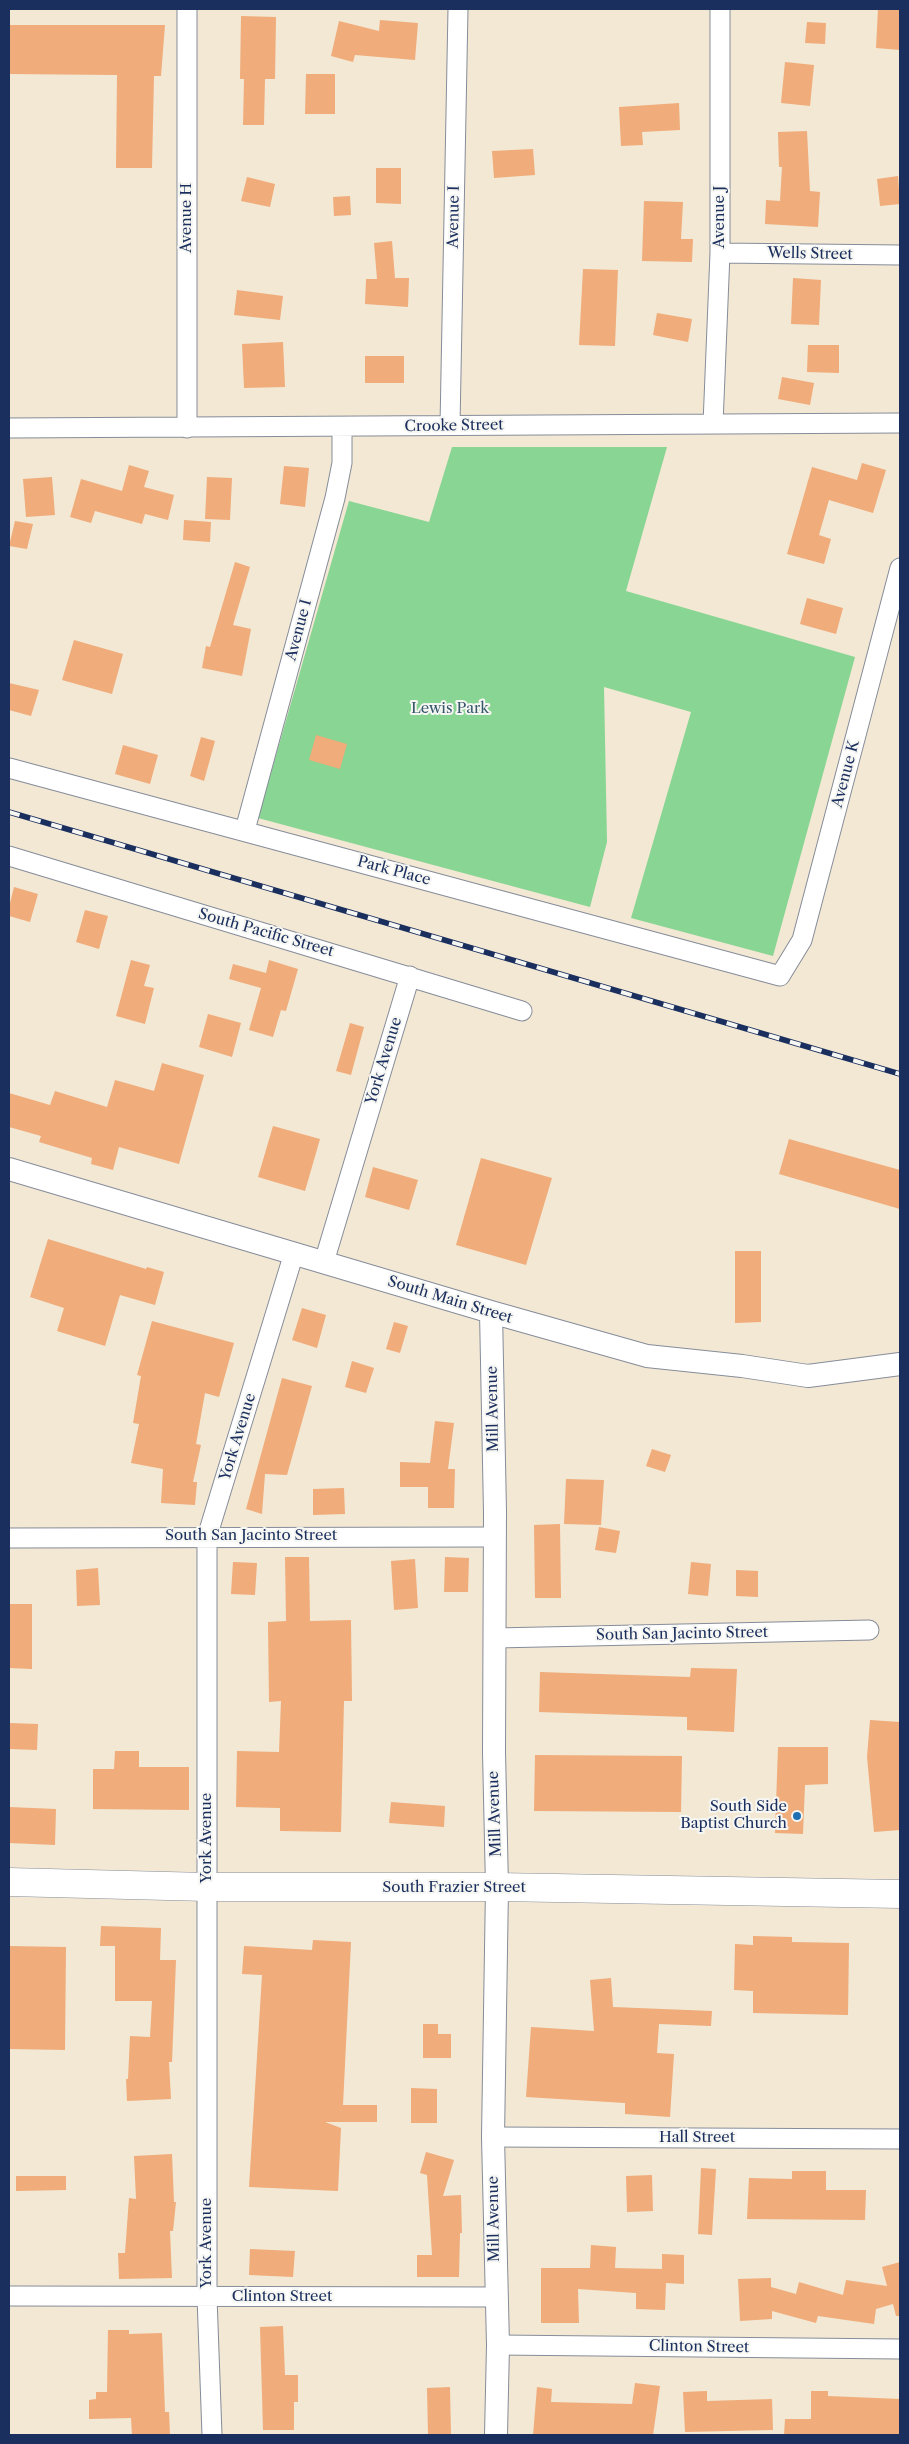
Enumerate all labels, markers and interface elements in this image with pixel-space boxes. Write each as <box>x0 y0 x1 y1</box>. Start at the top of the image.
street label: Avenue H <box>178 183 196 253</box>
street label: Avenue I <box>444 185 464 249</box>
street label: Avenue J <box>711 186 729 248</box>
street label: Wells Street <box>767 244 853 264</box>
street label: Crooke Street <box>404 416 504 436</box>
street label: Avenue I <box>282 597 316 663</box>
park label: Lewis Park <box>411 700 489 718</box>
street label: Avenue K <box>828 738 864 810</box>
street label: Park Place <box>355 853 433 889</box>
street label: South Pacific Street <box>196 905 336 961</box>
street label: York Avenue <box>362 1015 406 1107</box>
street label: South Main Street <box>385 1272 515 1328</box>
street label: Mill Avenue <box>483 1366 503 1452</box>
street label: York Avenue <box>216 1391 260 1483</box>
street label: South San Jacinto Street <box>165 1527 337 1545</box>
street label: South San Jacinto Street <box>596 1623 768 1645</box>
street label: Mill Avenue <box>485 1771 505 1857</box>
street label: York Avenue <box>198 1793 216 1883</box>
place label: South Side Baptist Church <box>680 1798 787 1833</box>
marker: South Side Baptist Church <box>791 1810 803 1822</box>
street label: South Frazier Street <box>382 1879 526 1897</box>
street label: Hall Street <box>659 2129 735 2147</box>
street label: Mill Avenue <box>484 2176 504 2262</box>
street label: York Avenue <box>198 2198 216 2288</box>
street label: Clinton Street <box>232 2288 332 2306</box>
street label: Clinton Street <box>649 2337 749 2357</box>

